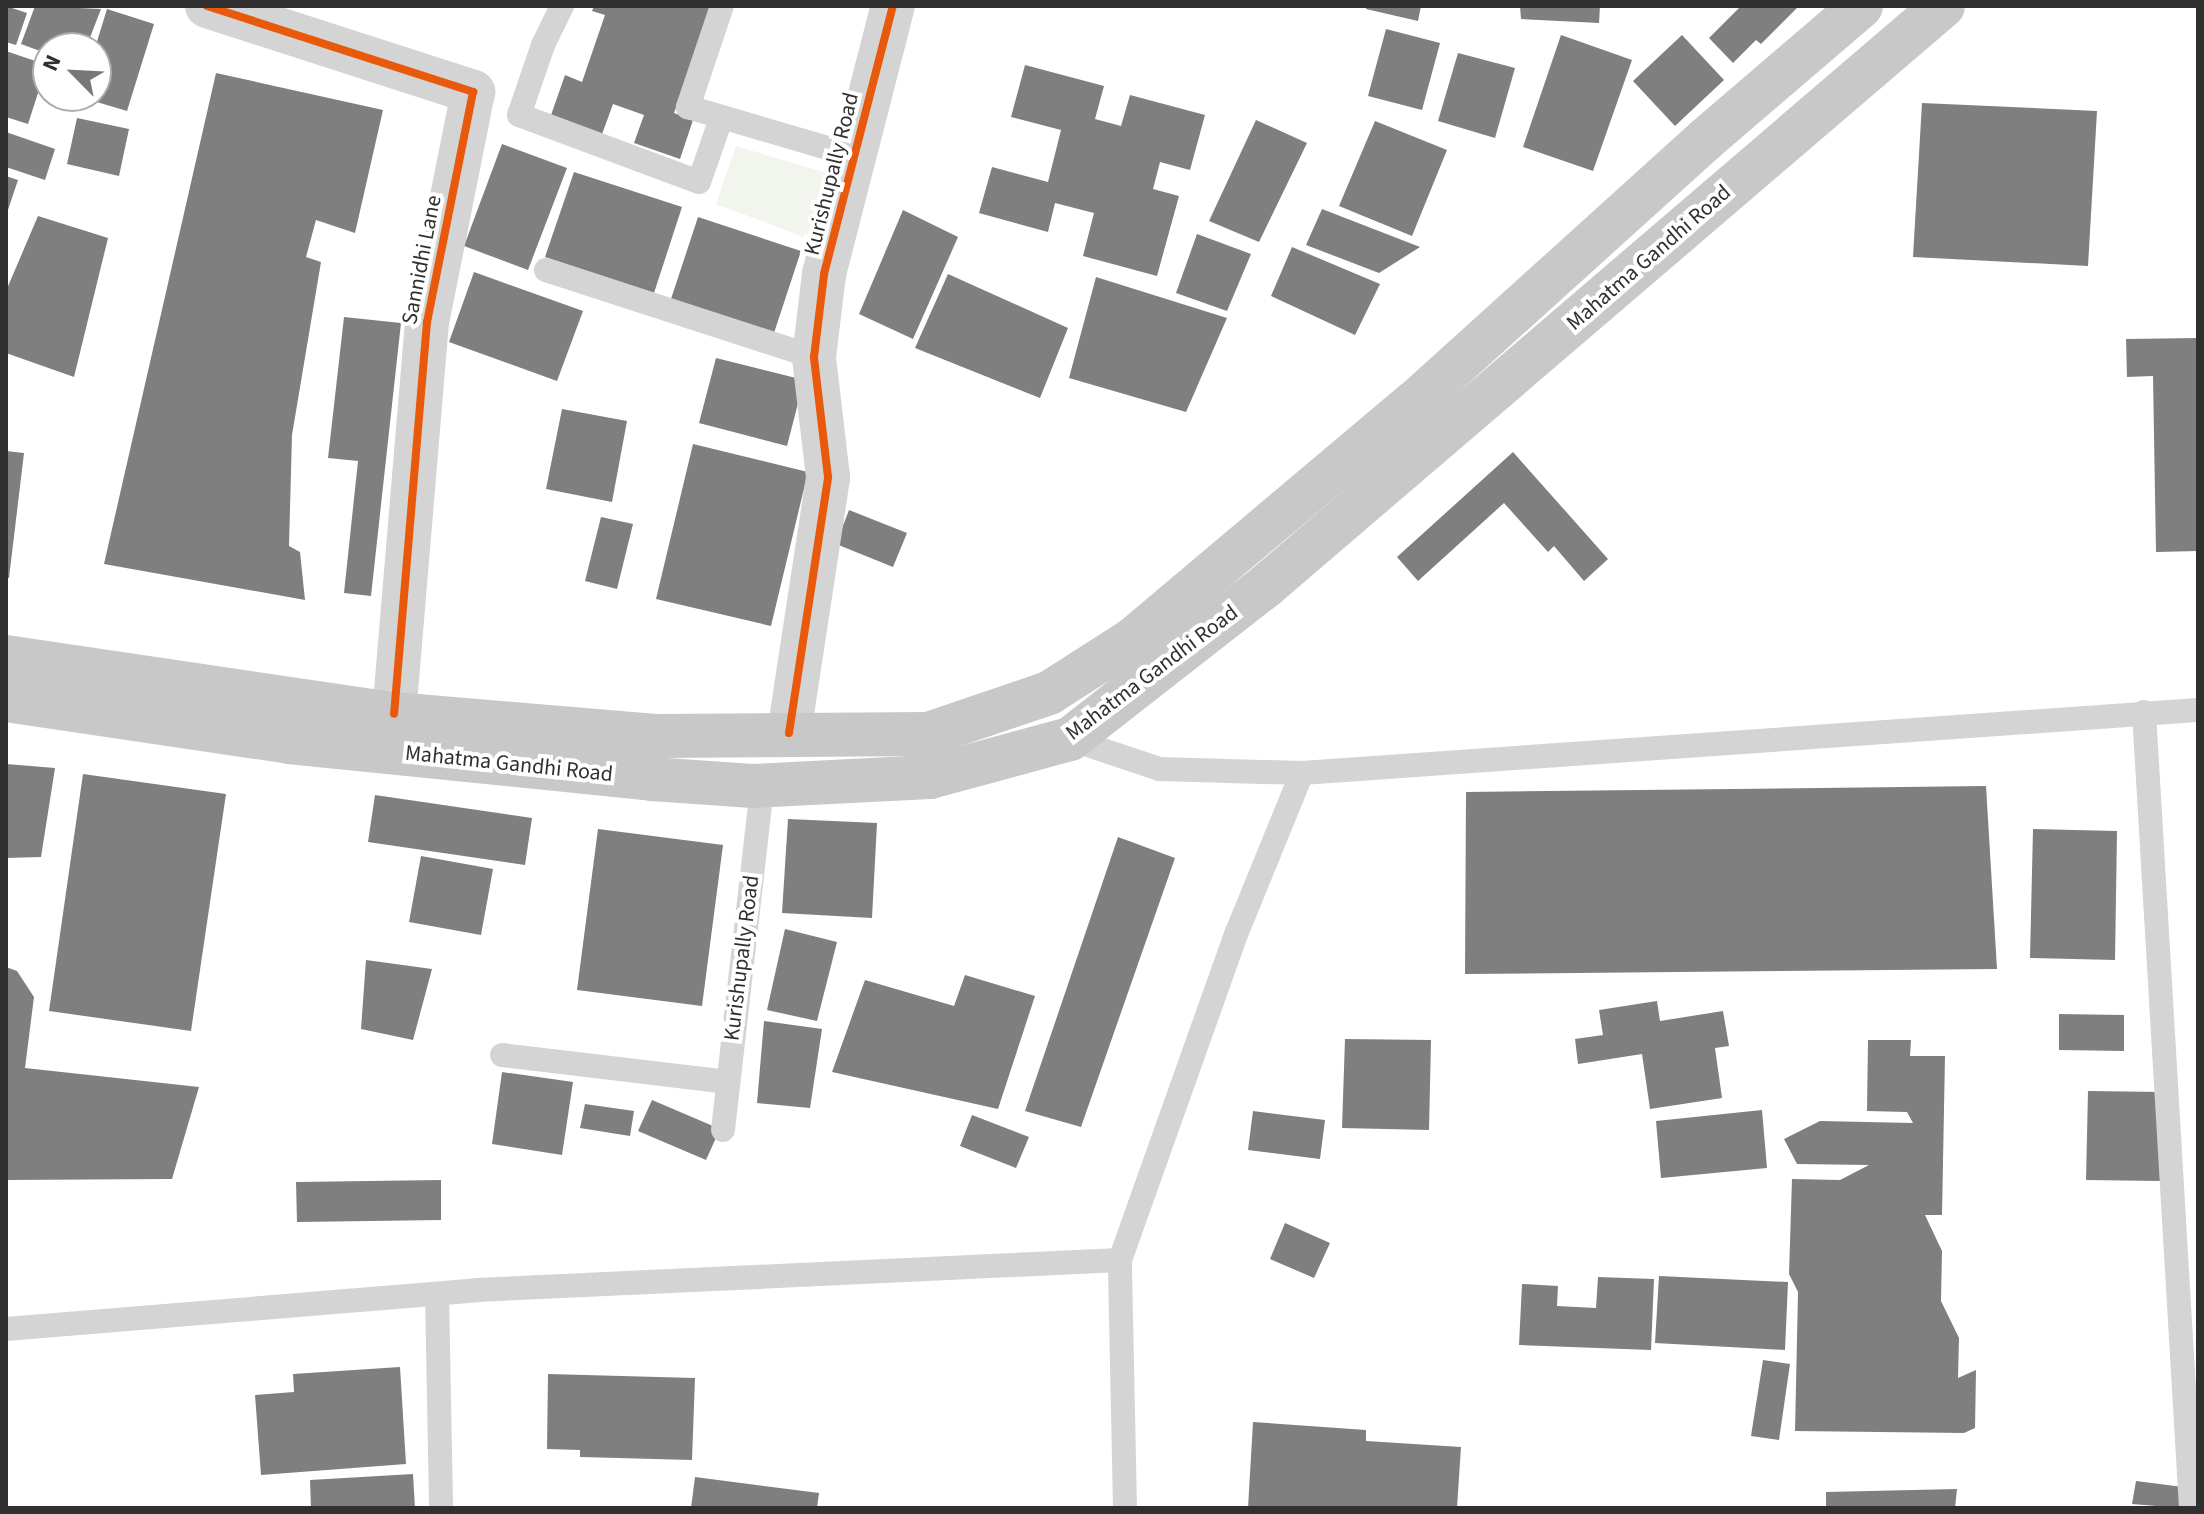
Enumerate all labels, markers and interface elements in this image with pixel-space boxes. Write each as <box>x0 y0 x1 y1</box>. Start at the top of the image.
north arrow <box>32 32 112 112</box>
text: N <box>34 50 69 76</box>
street label: Kurishupally Road <box>799 90 865 258</box>
street label: Mahatma Gandhi Road <box>1562 180 1736 336</box>
street label: Sannidhi Lane <box>397 193 447 327</box>
street label: Mahatma Gandhi Road <box>1061 600 1243 746</box>
street label: Mahatma Gandhi Road <box>404 740 614 788</box>
street label: Kurishupally Road <box>719 874 765 1042</box>

